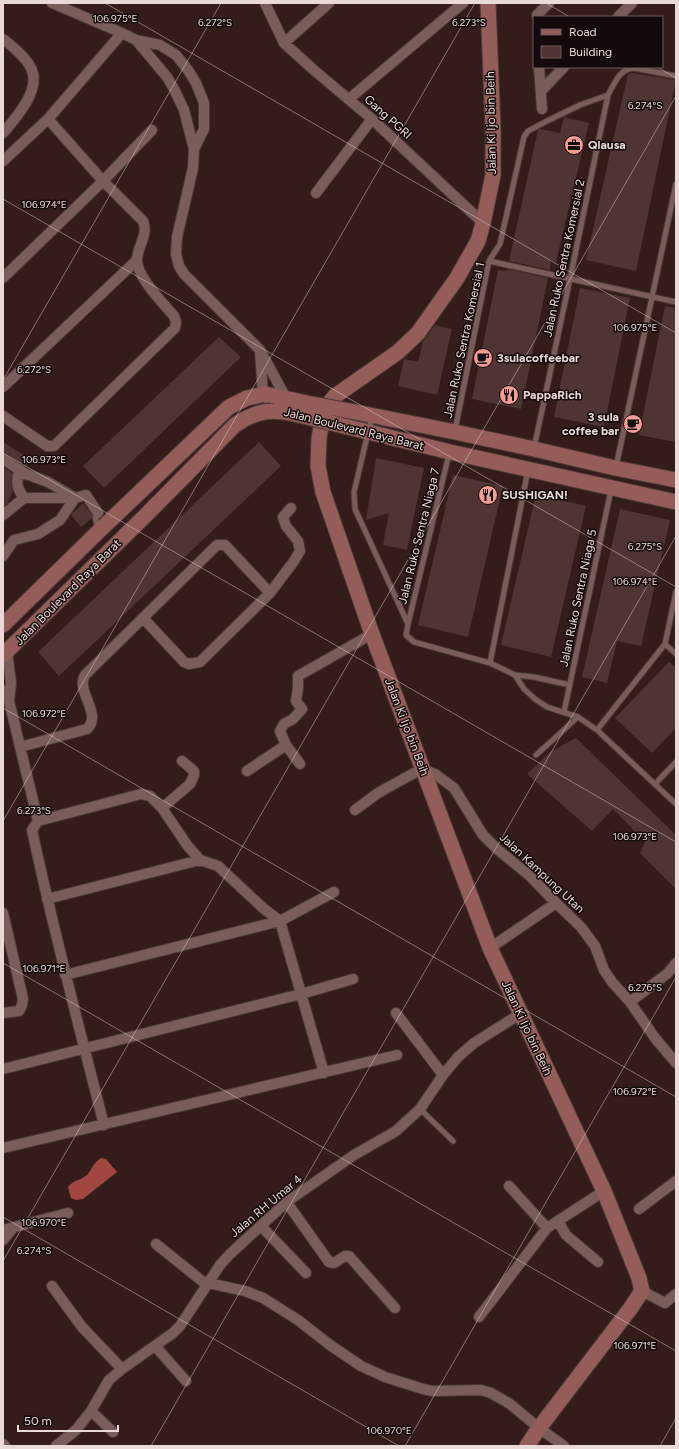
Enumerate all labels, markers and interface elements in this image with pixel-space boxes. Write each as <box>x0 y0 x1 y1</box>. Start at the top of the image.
text: 106.975°E <box>93 12 137 25</box>
text: 6.272°S <box>198 16 232 29</box>
text: 6.273°S <box>452 16 486 29</box>
legend <box>533 16 663 68</box>
text: Road <box>569 25 597 39</box>
text: Building <box>569 45 612 59</box>
street label: Jalan Ki Ijo bin Beih <box>483 71 499 175</box>
street label: Gang PGRI <box>361 92 415 142</box>
text: 6.274°S <box>628 99 662 112</box>
office icon: Qlausa <box>563 134 585 156</box>
place label: Qlausa <box>588 138 626 152</box>
street label: Jalan Ruko Sentra Komersial 2 <box>540 178 588 338</box>
text: 106.974°E <box>21 198 67 211</box>
street label: Jalan Ruko Sentra Komersial 1 <box>441 261 487 419</box>
text: 106.975°E <box>613 321 657 334</box>
cafe icon: 3sulacoffeebar <box>472 347 494 369</box>
place label: 3sulacoffeebar <box>497 351 580 365</box>
text: 6.272°S <box>17 363 51 376</box>
restaurant icon: PappaRich <box>498 384 520 406</box>
place label: PappaRich <box>523 388 582 402</box>
street label: Jalan Boulevard Raya Barat <box>282 405 426 453</box>
place label: 3 sula coffee bar <box>562 410 619 438</box>
cafe icon: 3 sula coffee bar <box>622 413 644 435</box>
text: 106.973°E <box>22 453 66 466</box>
street label: Jalan Ruko Sentra Niaga 7 <box>395 466 443 605</box>
restaurant icon: SUSHIGAN! <box>477 484 499 506</box>
place label: SUSHIGAN! <box>502 488 568 502</box>
street label: Jalan Ruko Sentra Niaga 5 <box>557 528 599 668</box>
street label: Jalan Boulevard Raya Barat <box>12 536 124 648</box>
text: 6.275°S <box>628 540 662 553</box>
text: 106.974°E <box>612 575 658 588</box>
street label: Jalan Ki Ijo bin Beih <box>382 676 432 778</box>
text: 106.972°E <box>22 707 66 720</box>
text: 6.273°S <box>17 804 51 817</box>
street label: Jalan Kampung Utan <box>497 830 587 916</box>
text: 106.973°E <box>613 830 657 843</box>
text: 106.971°E <box>22 962 66 975</box>
street label: Jalan Ki Ijo bin Beih <box>499 978 555 1078</box>
text: 6.276°S <box>628 981 662 994</box>
text: 106.972°E <box>613 1085 657 1098</box>
street label: Jalan RH Umar 4 <box>227 1172 305 1240</box>
text: 106.970°E <box>21 1216 67 1229</box>
text: 6.274°S <box>17 1244 51 1257</box>
text: 106.971°E <box>613 1339 657 1352</box>
scale bar <box>18 1407 118 1433</box>
text: 50 m <box>24 1414 52 1428</box>
text: 106.970°E <box>366 1424 412 1437</box>

